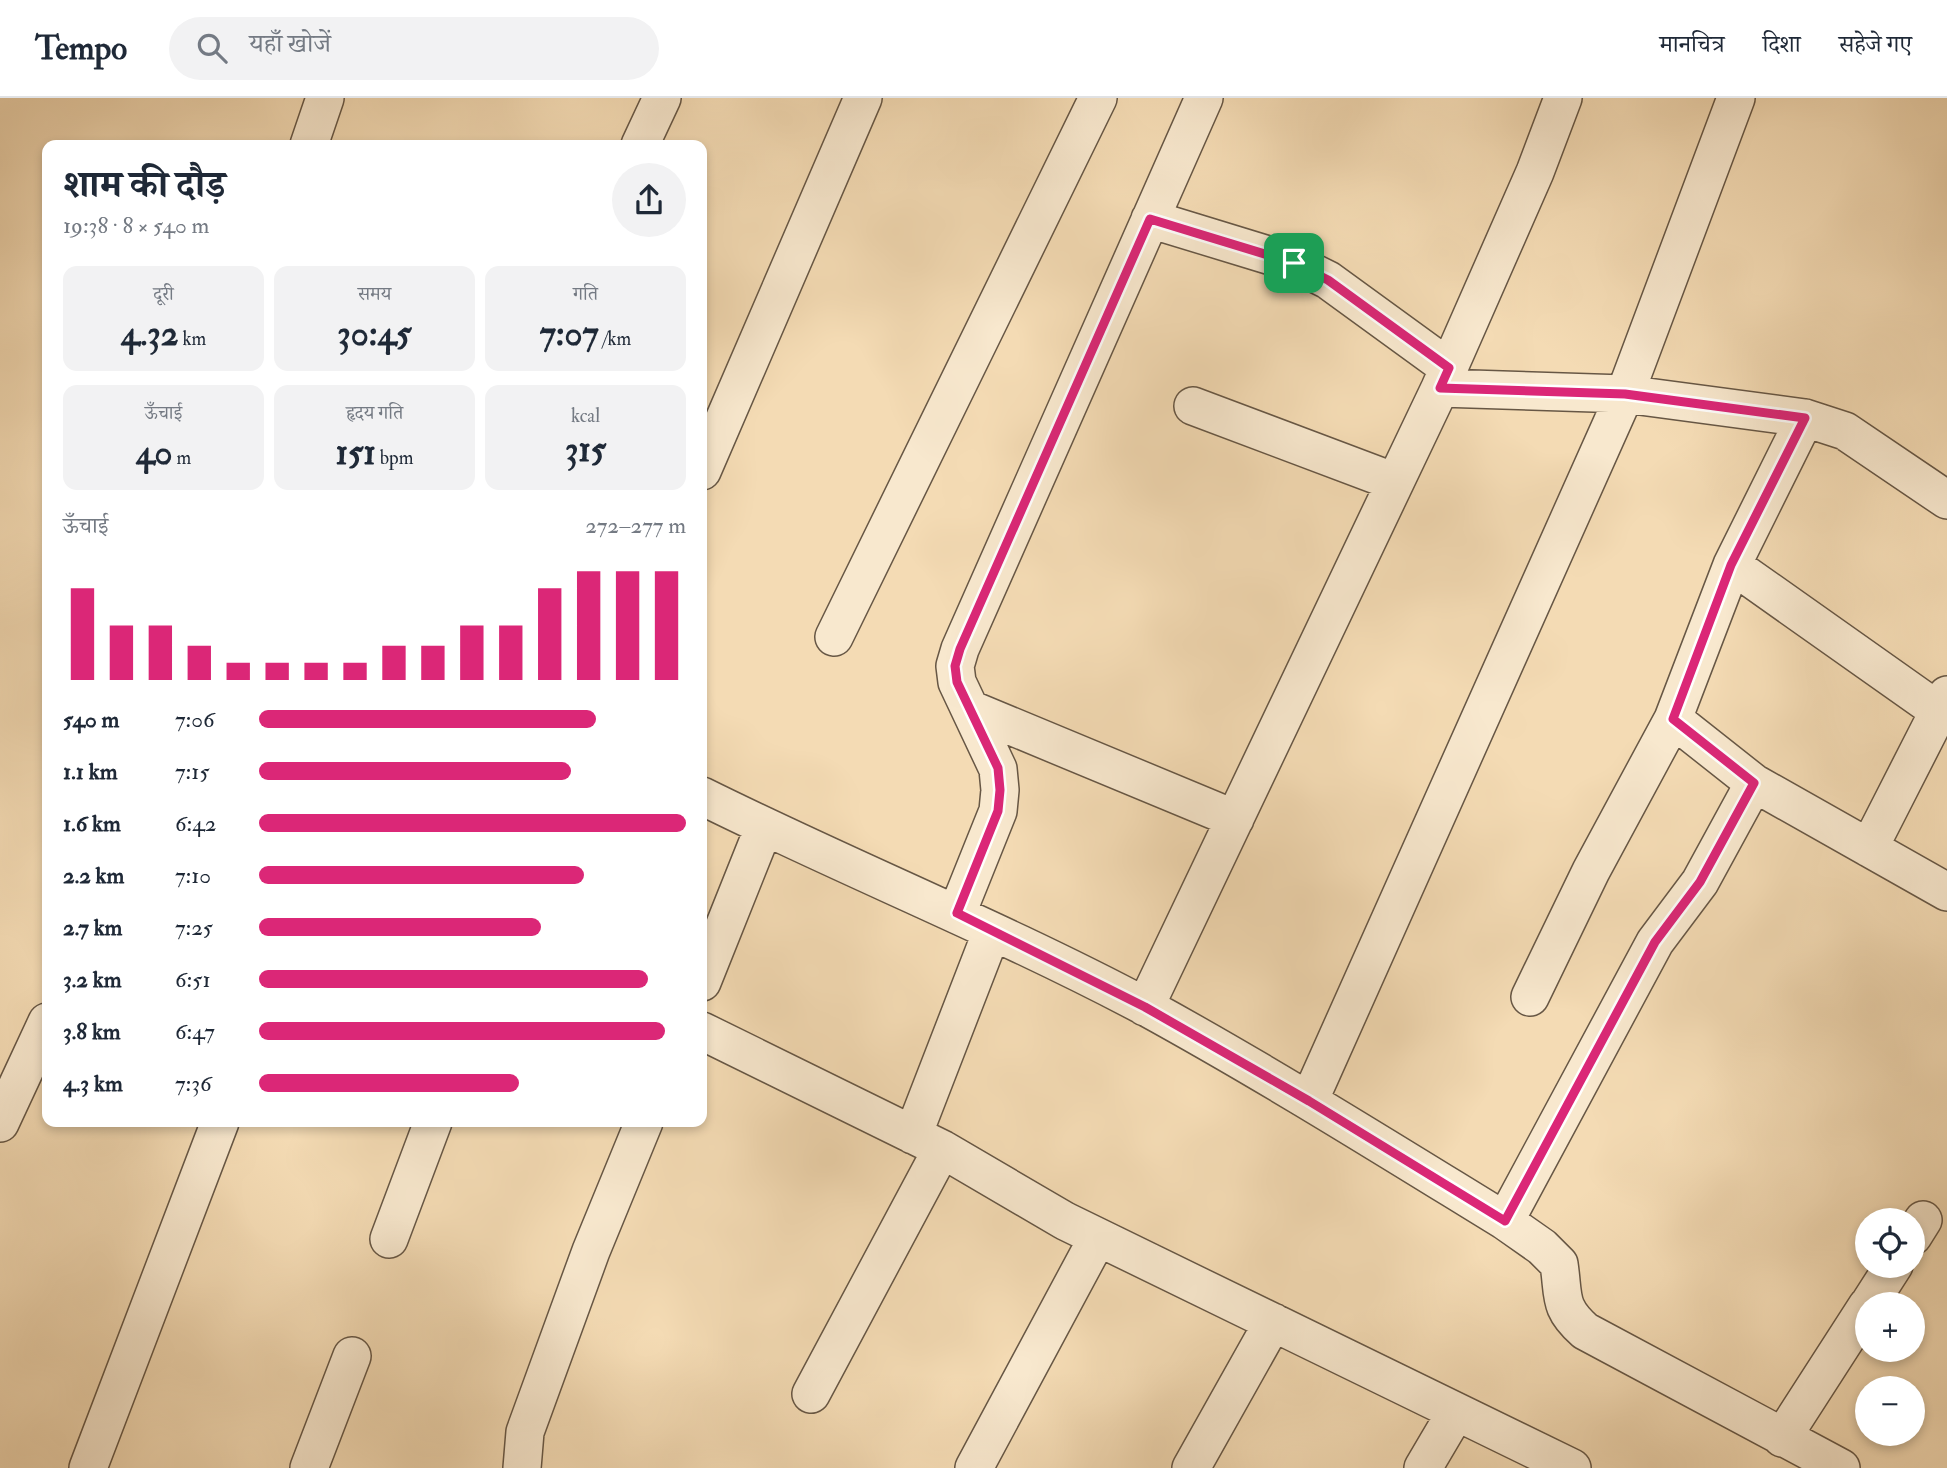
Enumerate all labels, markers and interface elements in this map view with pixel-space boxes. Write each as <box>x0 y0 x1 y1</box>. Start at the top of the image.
search box <box>169 17 659 80</box>
text: Tempo <box>35 28 127 69</box>
text: यहाँ खोजें <box>249 28 331 60</box>
icon: search <box>193 29 231 67</box>
text: मानचित्र <box>1659 29 1725 60</box>
text: दिशा <box>1763 29 1801 60</box>
text: सहेजे गए <box>1839 29 1912 60</box>
text: शाम की दौड़ <box>63 161 225 209</box>
button: share <box>612 163 686 237</box>
text: 19:38 · 8 × 540 m <box>63 211 209 240</box>
pin <box>1264 233 1324 293</box>
icon: arrive <box>1275 244 1313 282</box>
text: दूरी <box>153 282 174 306</box>
text: समय <box>358 282 391 306</box>
text: गति <box>573 282 598 306</box>
text: 4.32 <box>121 312 178 356</box>
text: 30:45 <box>337 312 412 356</box>
text: 7:07 <box>540 312 599 356</box>
text: km <box>178 327 206 351</box>
text: /km <box>599 327 631 351</box>
text: ऊँचाई <box>145 401 182 425</box>
text: हृदय गति <box>346 401 403 425</box>
text: kcal <box>571 404 600 428</box>
text: 315 <box>565 428 606 472</box>
text: 40 <box>136 431 173 475</box>
text: 151 <box>336 431 376 475</box>
text: m <box>173 446 191 470</box>
text: bpm <box>376 446 413 470</box>
text: ऊँचाई <box>63 511 108 540</box>
text: 272–277 m <box>585 511 686 540</box>
text: 540 m <box>63 705 119 734</box>
text: 7:06 <box>175 705 215 734</box>
text: 1.1 km <box>63 757 118 786</box>
text: 7:15 <box>175 757 210 786</box>
text: 1.6 km <box>63 809 121 838</box>
text: 6:42 <box>175 809 216 838</box>
text: 2.2 km <box>63 861 124 890</box>
text: 7:10 <box>175 861 211 890</box>
text: 2.7 km <box>63 913 122 942</box>
text: 7:25 <box>175 913 213 942</box>
text: 3.2 km <box>63 965 122 994</box>
text: 6:51 <box>175 965 211 994</box>
text: 3.8 km <box>63 1017 121 1046</box>
text: 6:47 <box>175 1017 215 1046</box>
text: 4.3 km <box>63 1069 123 1098</box>
text: 7:36 <box>175 1069 212 1098</box>
map controls <box>1855 1208 1925 1446</box>
button: locate <box>1855 1208 1925 1278</box>
button: + <box>1855 1292 1925 1362</box>
button: − <box>1855 1376 1925 1446</box>

